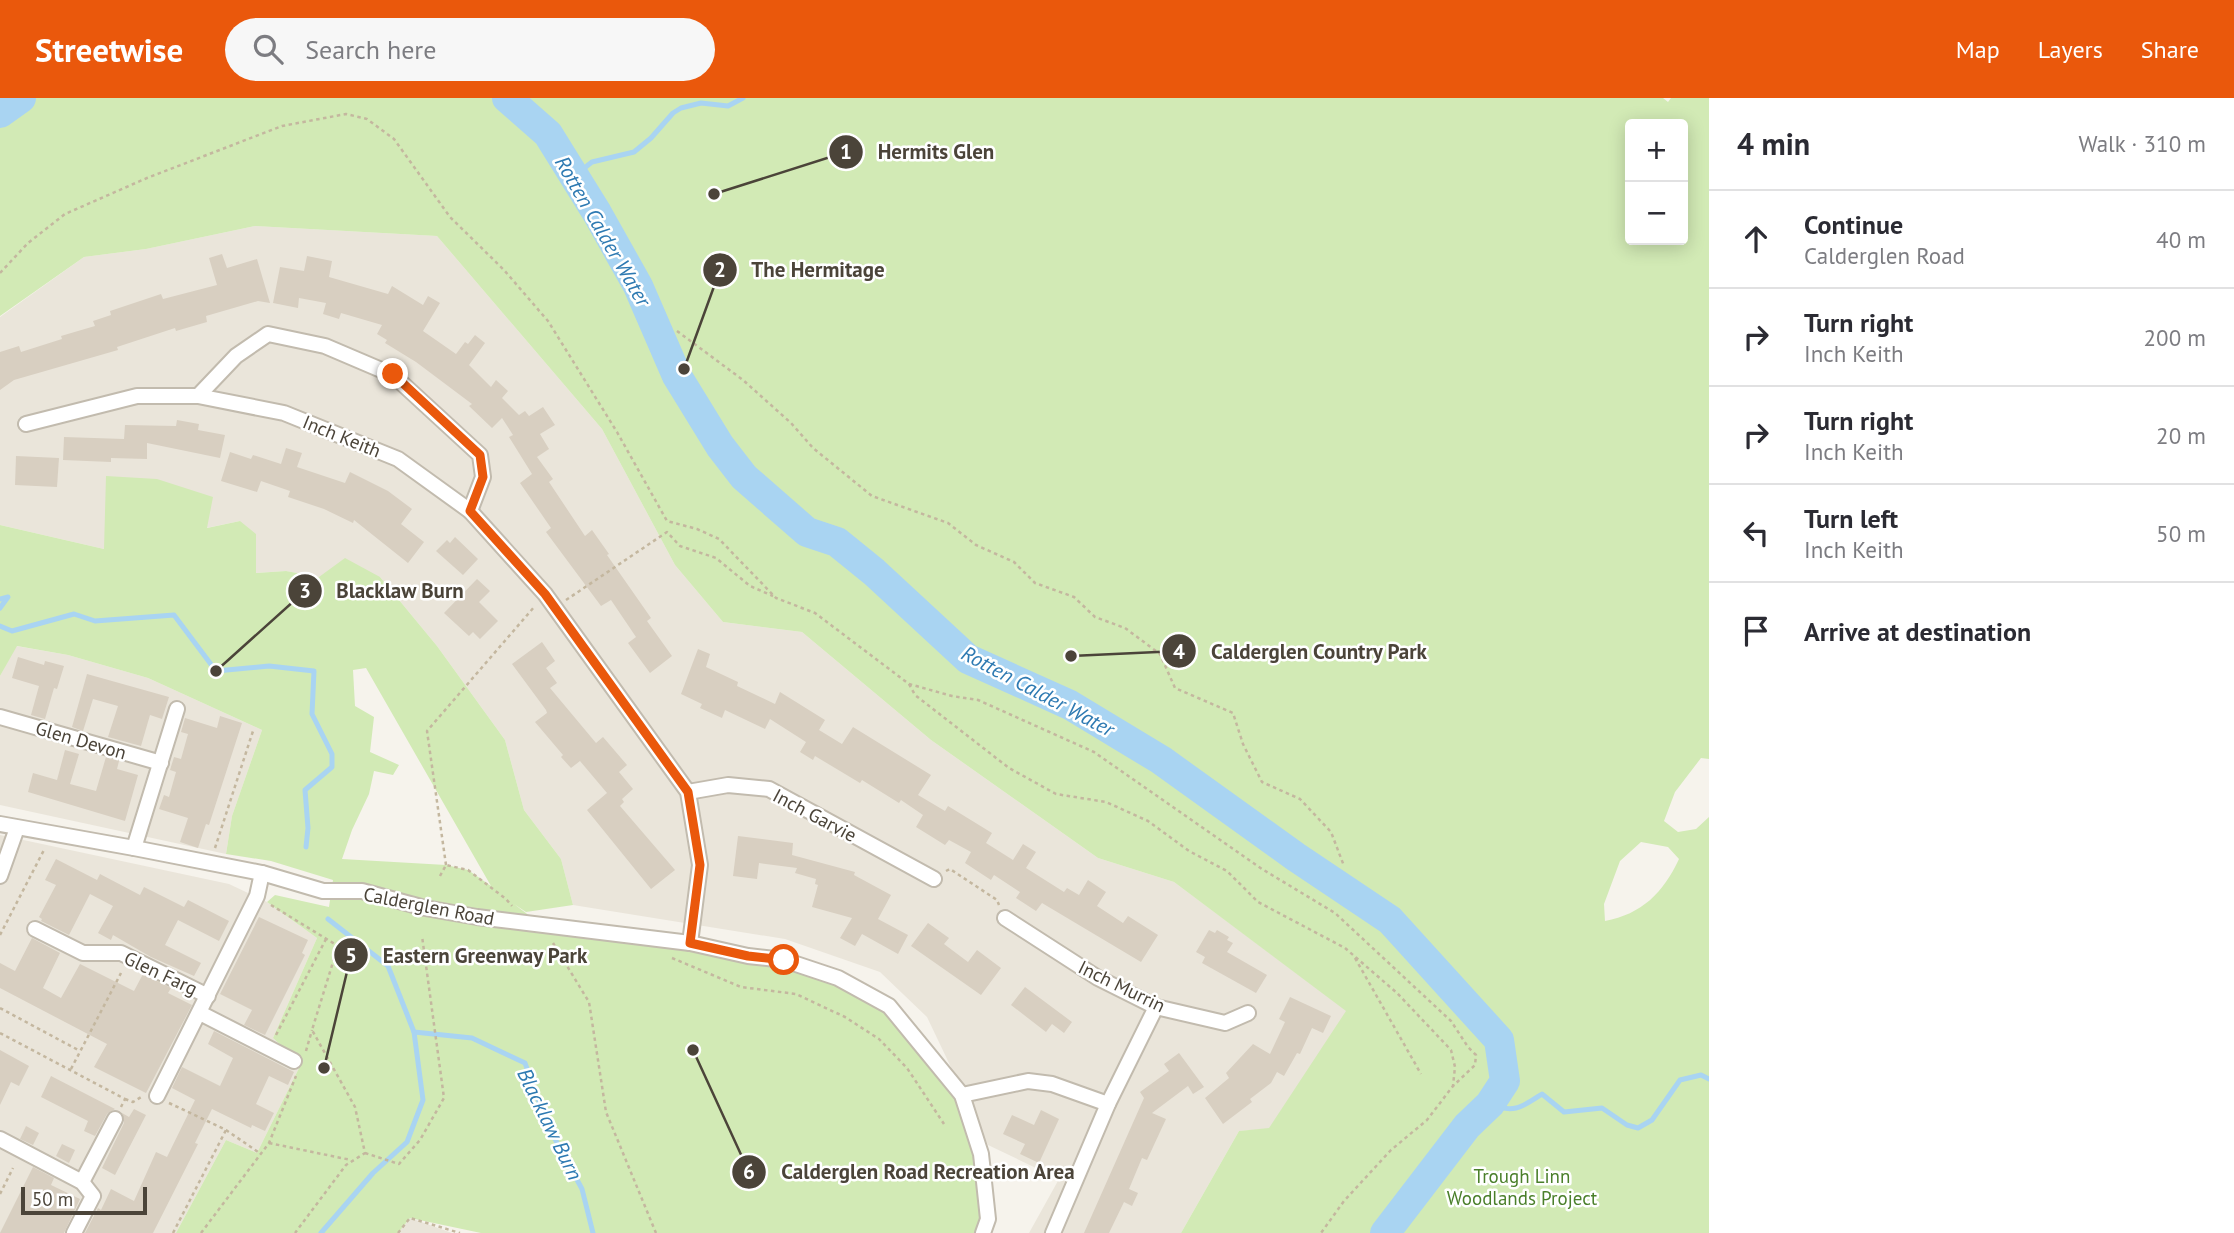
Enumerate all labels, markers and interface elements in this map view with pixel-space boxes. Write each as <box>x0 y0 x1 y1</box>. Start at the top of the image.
search box <box>225 18 715 81</box>
text: Streetwise <box>35 28 183 71</box>
icon: search <box>249 30 287 68</box>
text: Search here <box>305 33 436 66</box>
text: Map <box>1956 34 2000 65</box>
text: Layers <box>2038 34 2103 65</box>
text: Share <box>2141 34 2199 65</box>
map controls <box>1625 119 1688 245</box>
button: + <box>1625 119 1688 182</box>
text: 4 min <box>1737 124 1810 163</box>
text: Walk · 310 m <box>2079 129 2206 158</box>
callout: Hermits Glen <box>828 131 1008 173</box>
text: 1 <box>840 138 852 165</box>
text: Hermits Glen <box>878 138 994 165</box>
water label: Rotten Calder Water <box>549 151 658 313</box>
button: − <box>1625 182 1688 245</box>
text: Continue <box>1804 208 1903 241</box>
icon: ahead <box>1737 220 1775 258</box>
text: 40 m <box>2156 225 2206 254</box>
text: Calderglen Road <box>1804 241 1965 270</box>
callout: The Hermitage <box>703 249 899 291</box>
text: 2 <box>714 256 726 283</box>
text: The Hermitage <box>751 256 885 283</box>
text: Turn right <box>1804 306 1913 339</box>
icon: right <box>1737 318 1775 356</box>
text: 200 m <box>2144 323 2206 352</box>
text: Inch Keith <box>1804 339 1904 368</box>
route end <box>377 358 408 389</box>
text: Turn right <box>1804 404 1913 437</box>
street label: Inch Keith <box>299 409 385 463</box>
icon: right <box>1737 416 1775 454</box>
text: 20 m <box>2156 421 2206 450</box>
text: Inch Keith <box>1804 437 1904 466</box>
text: Turn left <box>1804 502 1898 535</box>
icon: left <box>1737 514 1775 552</box>
text: 50 m <box>2156 519 2206 548</box>
text: Inch Keith <box>1804 535 1904 564</box>
callout: Blacklaw Burn <box>287 570 478 612</box>
text: 3 <box>299 577 311 604</box>
text: Blacklaw Burn <box>336 577 464 604</box>
icon: arrive <box>1737 612 1775 650</box>
text: Arrive at destination <box>1804 615 2031 648</box>
callout: Calderglen Country Park <box>1162 630 1441 672</box>
text: 4 <box>1173 638 1185 665</box>
text: Calderglen Country Park <box>1211 638 1428 665</box>
water label: Rotten Calder Water <box>957 639 1121 744</box>
street label: Glen Devon <box>33 716 129 764</box>
street label: Inch Garvie <box>769 783 861 847</box>
street label: Calderglen Road <box>361 882 497 930</box>
callout: Eastern Greenway Park <box>333 934 602 976</box>
text: 5 <box>345 942 357 969</box>
text: Eastern Greenway Park <box>383 942 588 969</box>
route start <box>768 944 799 975</box>
street label: Glen Farg <box>120 946 202 1000</box>
street label: Inch Murrin <box>1075 955 1169 1017</box>
water label: Blacklaw Burn <box>511 1063 589 1185</box>
callout: Calderglen Road Recreation Area <box>732 1151 1089 1193</box>
text: 6 <box>743 1158 755 1185</box>
text: Calderglen Road Recreation Area <box>781 1158 1075 1185</box>
park label: Trough Linn Woodlands Project <box>1447 1164 1598 1210</box>
scale bar <box>21 1184 147 1216</box>
text: 50 m <box>32 1187 73 1211</box>

